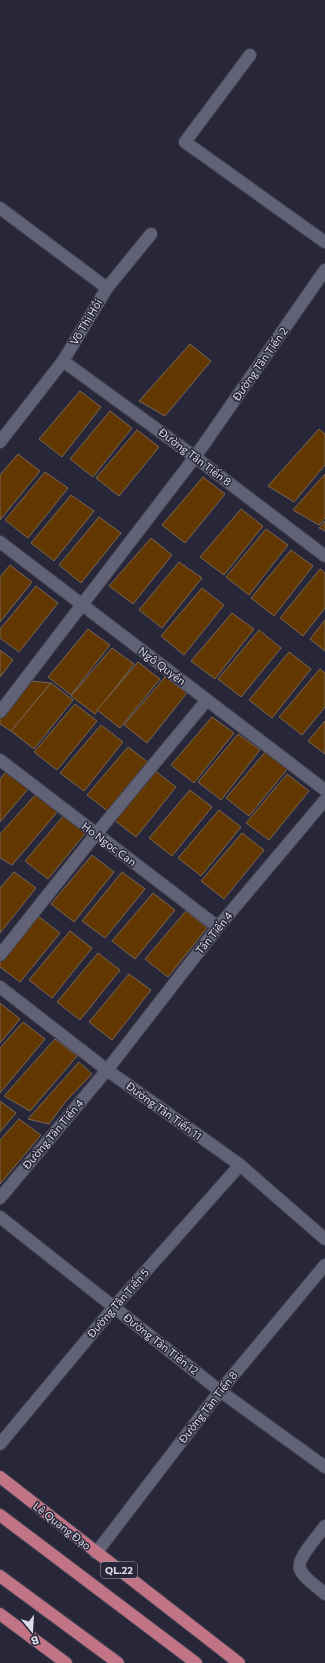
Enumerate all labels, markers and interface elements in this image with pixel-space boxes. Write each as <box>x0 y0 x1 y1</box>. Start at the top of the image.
street label: Võ Thị Hồi <box>67 296 104 347</box>
street label: Đường Tân Tiến 2 <box>229 324 290 404</box>
street label: Đường Tân Tiến 8 <box>156 425 234 488</box>
street label: Ngô Quyền <box>136 644 188 688</box>
street label: Ho Ngoc Can <box>80 819 139 868</box>
street label: Tân Tiến 4 <box>193 909 235 957</box>
street label: Đường Tân Tiến 11 <box>123 1078 205 1142</box>
street label: Đường Tân Tiến 4 <box>19 1096 86 1172</box>
street label: Đường Tân Tiến 5 <box>84 1266 151 1341</box>
street label: Đường Tân Tiến 12 <box>120 1310 201 1377</box>
street label: Đường Tân Tiến 8 <box>175 1368 240 1446</box>
street label: Lê Quang Đạo <box>31 1499 94 1552</box>
road number: QL.22 <box>101 1562 137 1578</box>
north arrow <box>12 1611 52 1651</box>
text: B <box>30 1634 41 1648</box>

